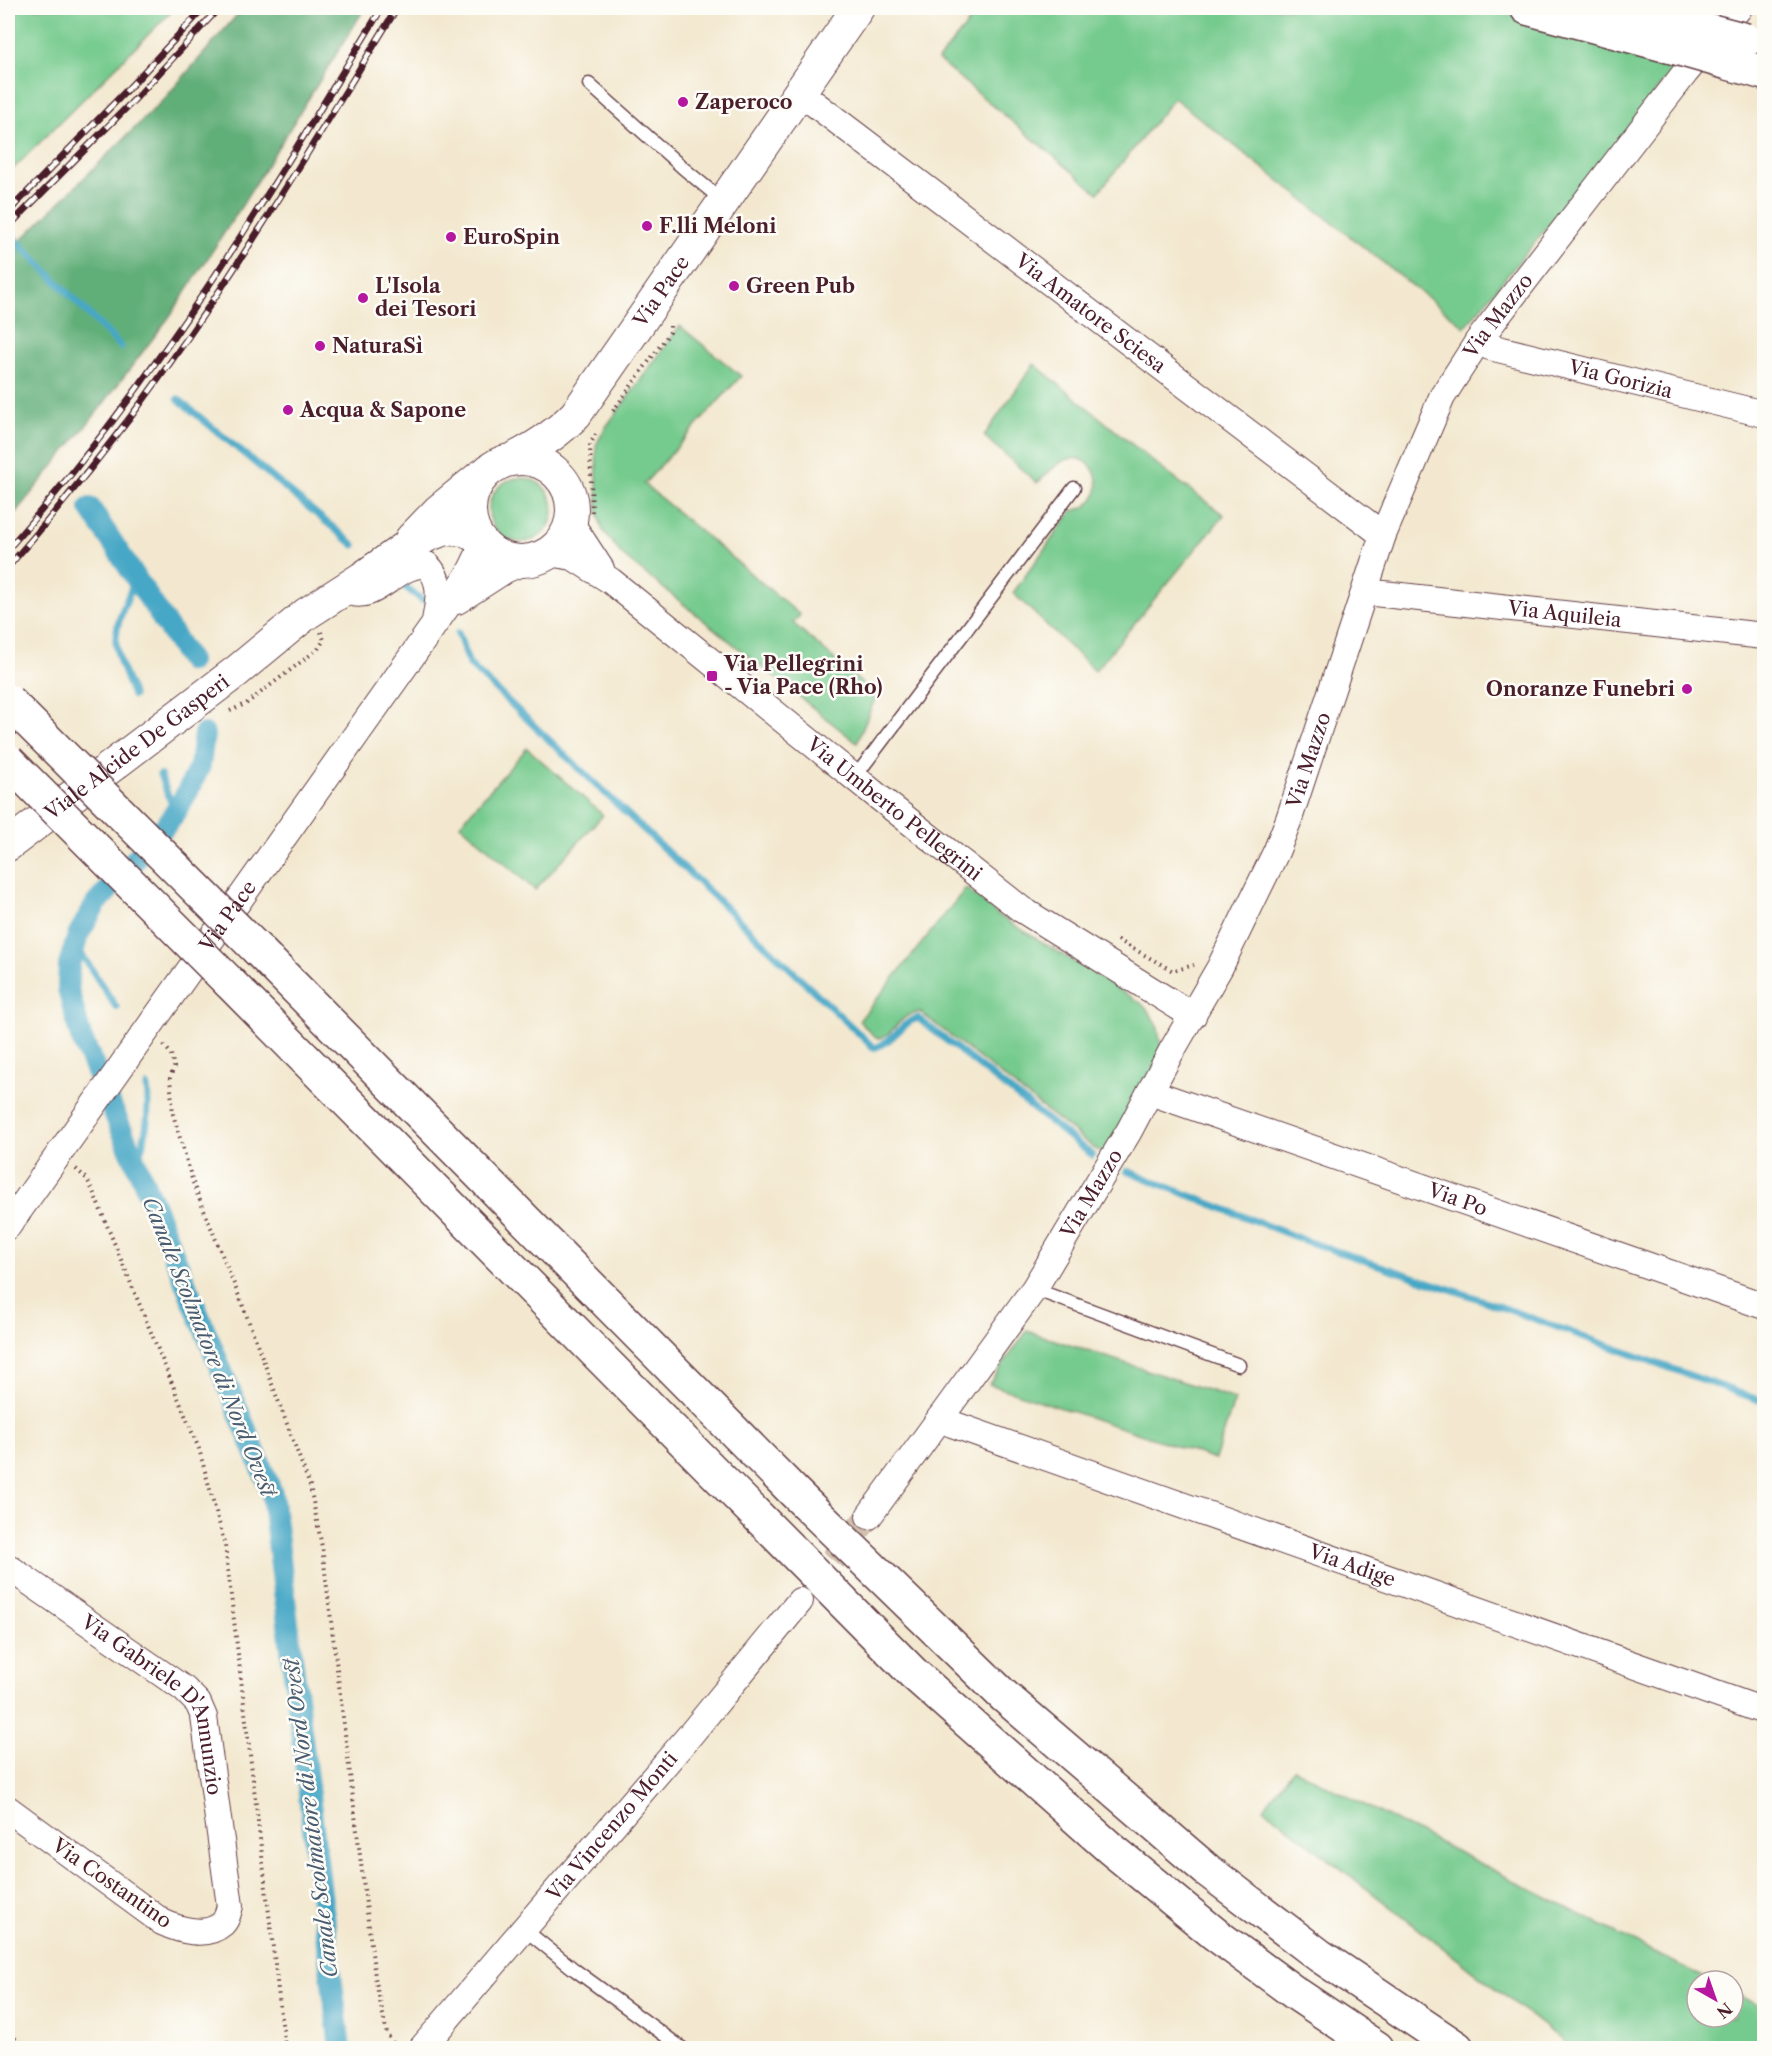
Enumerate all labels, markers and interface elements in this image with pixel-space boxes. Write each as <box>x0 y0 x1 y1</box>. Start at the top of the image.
place label: Zaperoco <box>695 90 792 114</box>
marker: Zaperoco <box>676 95 690 109</box>
place label: F.lli Meloni <box>659 214 776 238</box>
marker: F.lli Meloni <box>640 219 654 233</box>
place label: EuroSpin <box>463 225 560 249</box>
marker: EuroSpin <box>444 230 458 244</box>
street label: Via Amatore Sciesa <box>1010 248 1171 378</box>
street label: Via Pace <box>628 251 694 332</box>
street label: Via Mazzo <box>1458 269 1538 363</box>
place label: L'Isola dei Tesori <box>375 274 476 321</box>
place label: Green Pub <box>746 274 855 298</box>
marker: Green Pub <box>727 279 741 293</box>
marker: L'Isola dei Tesori <box>356 291 370 305</box>
place label: NaturaSì <box>332 334 423 358</box>
marker: NaturaSì <box>313 339 327 353</box>
street label: Via Gorizia <box>1565 354 1676 403</box>
place label: Acqua & Sapone <box>299 398 466 422</box>
marker: Acqua & Sapone <box>281 403 295 417</box>
street label: Via Aquileia <box>1506 596 1623 632</box>
place label: Via Pellegrini - Via Pace (Rho) <box>723 652 883 699</box>
street label: Viale Alcide De Gasperi <box>39 669 234 825</box>
marker: Via Pellegrini - Via Pace (Rho) <box>705 669 719 683</box>
place label: Onoranze Funebri <box>1486 677 1675 701</box>
marker: Onoranze Funebri <box>1680 682 1694 696</box>
street label: Via Mazzo <box>1281 709 1336 812</box>
street label: Via Umberto Pellegrini <box>801 731 987 886</box>
street label: Via Pace <box>194 876 261 957</box>
street label: Via Mazzo <box>1055 1145 1127 1243</box>
street label: Via Po <box>1424 1178 1491 1221</box>
water label: Canale Scolmatore di Nord Ovest <box>138 1193 282 1502</box>
street label: Via Adige <box>1305 1539 1399 1592</box>
street label: Via Gabriele D'Annunzio <box>76 1609 227 1797</box>
water label: Canale Scolmatore di Nord Ovest <box>278 1656 343 1979</box>
street label: Via Vincenzo Monti <box>541 1747 682 1906</box>
street label: Via Costantino <box>47 1832 176 1933</box>
north arrow <box>1685 1969 1745 2029</box>
text: N <box>1713 1998 1736 2023</box>

